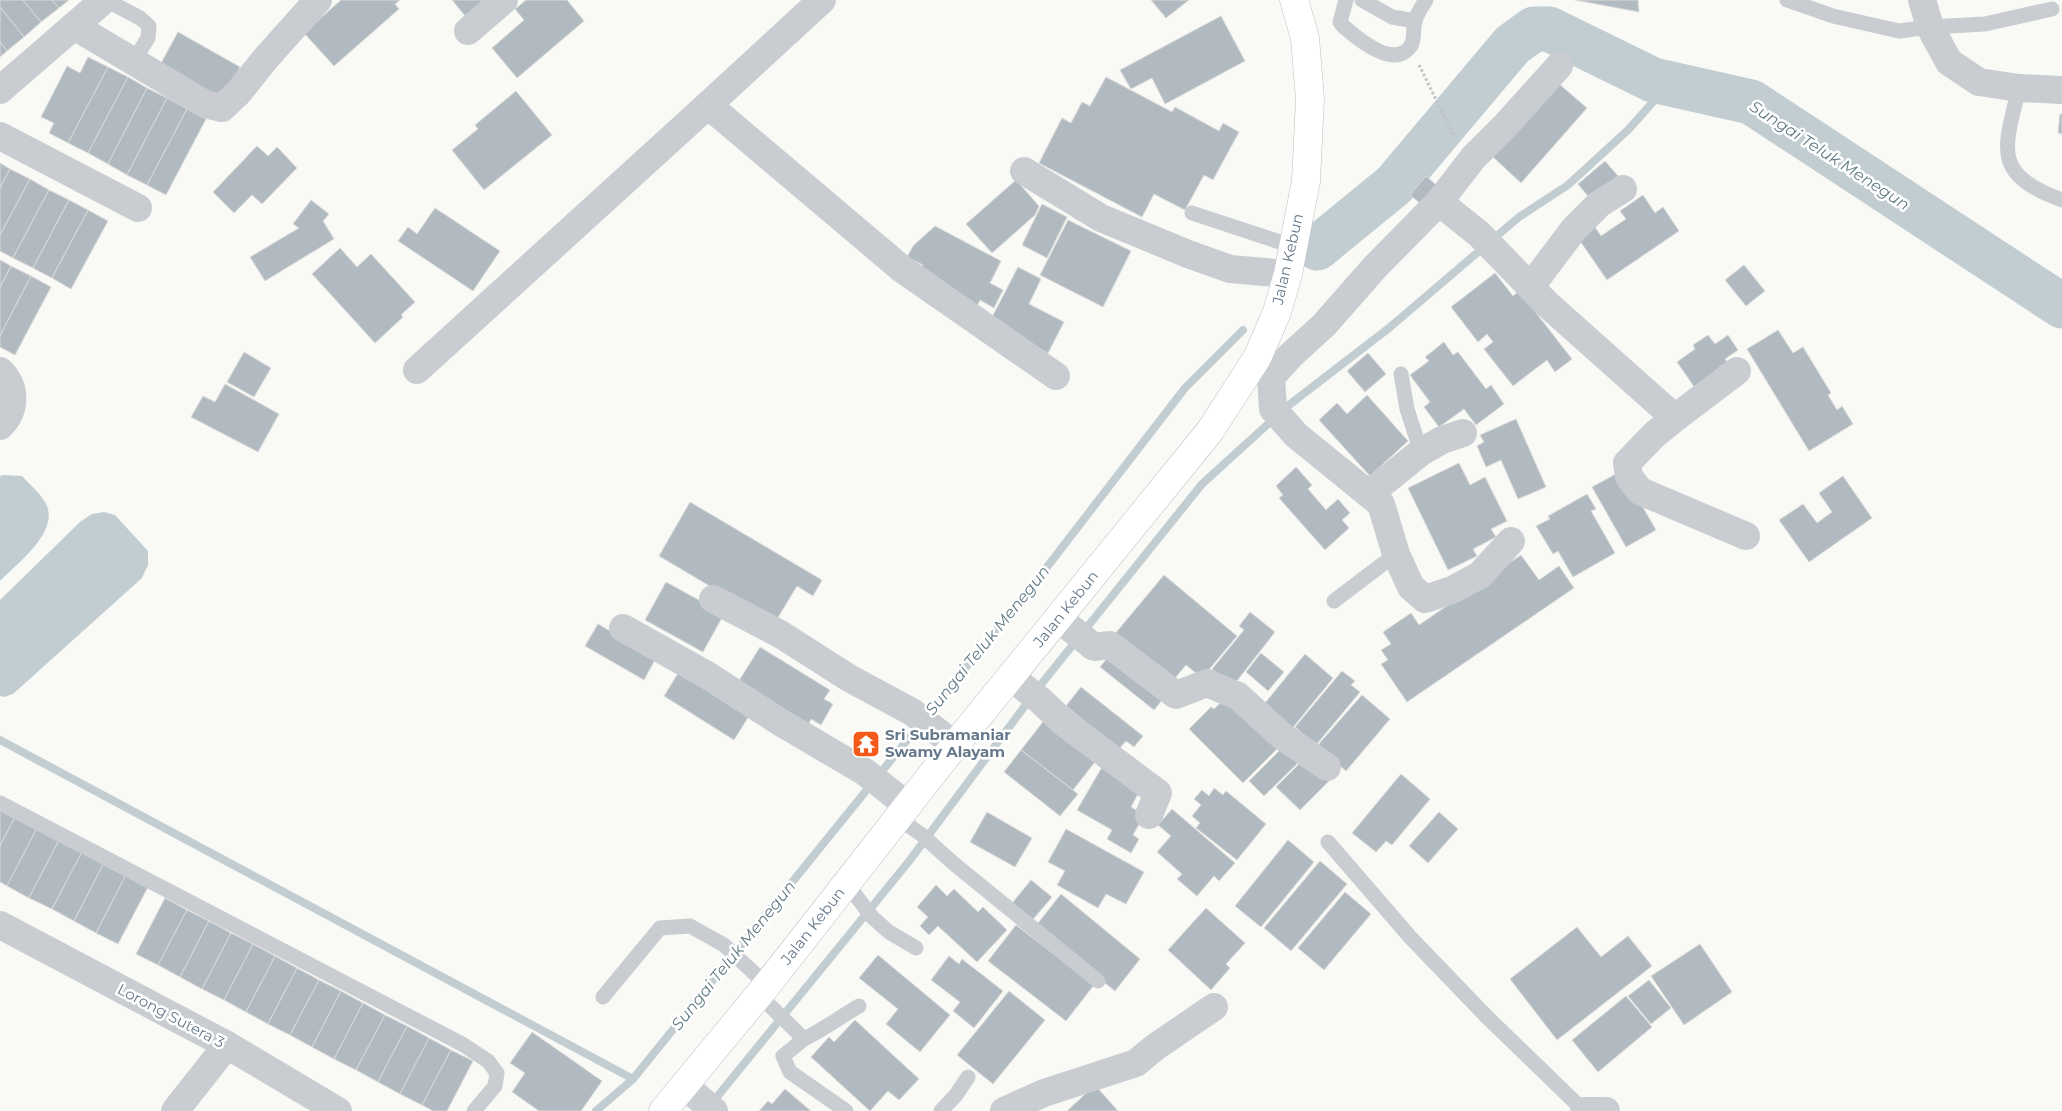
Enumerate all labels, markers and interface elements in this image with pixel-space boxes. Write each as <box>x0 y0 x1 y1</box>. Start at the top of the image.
water label: Sungai Teluk Menegun <box>1746 97 1913 214</box>
street label: Jalan Kebun <box>1268 211 1307 307</box>
water label: Sungai Teluk Menegun <box>921 562 1053 719</box>
street label: Jalan Kebun <box>1028 567 1102 652</box>
place label: Sri Subramaniar Swamy Alayam <box>885 725 1011 761</box>
temple icon: Sri Subramaniar Swamy Alayam <box>851 729 881 759</box>
water label: Sungai Teluk Menegun <box>667 877 799 1034</box>
street label: Jalan Kebun <box>776 883 849 969</box>
street label: Lorong Sutera 3 <box>114 979 228 1052</box>

